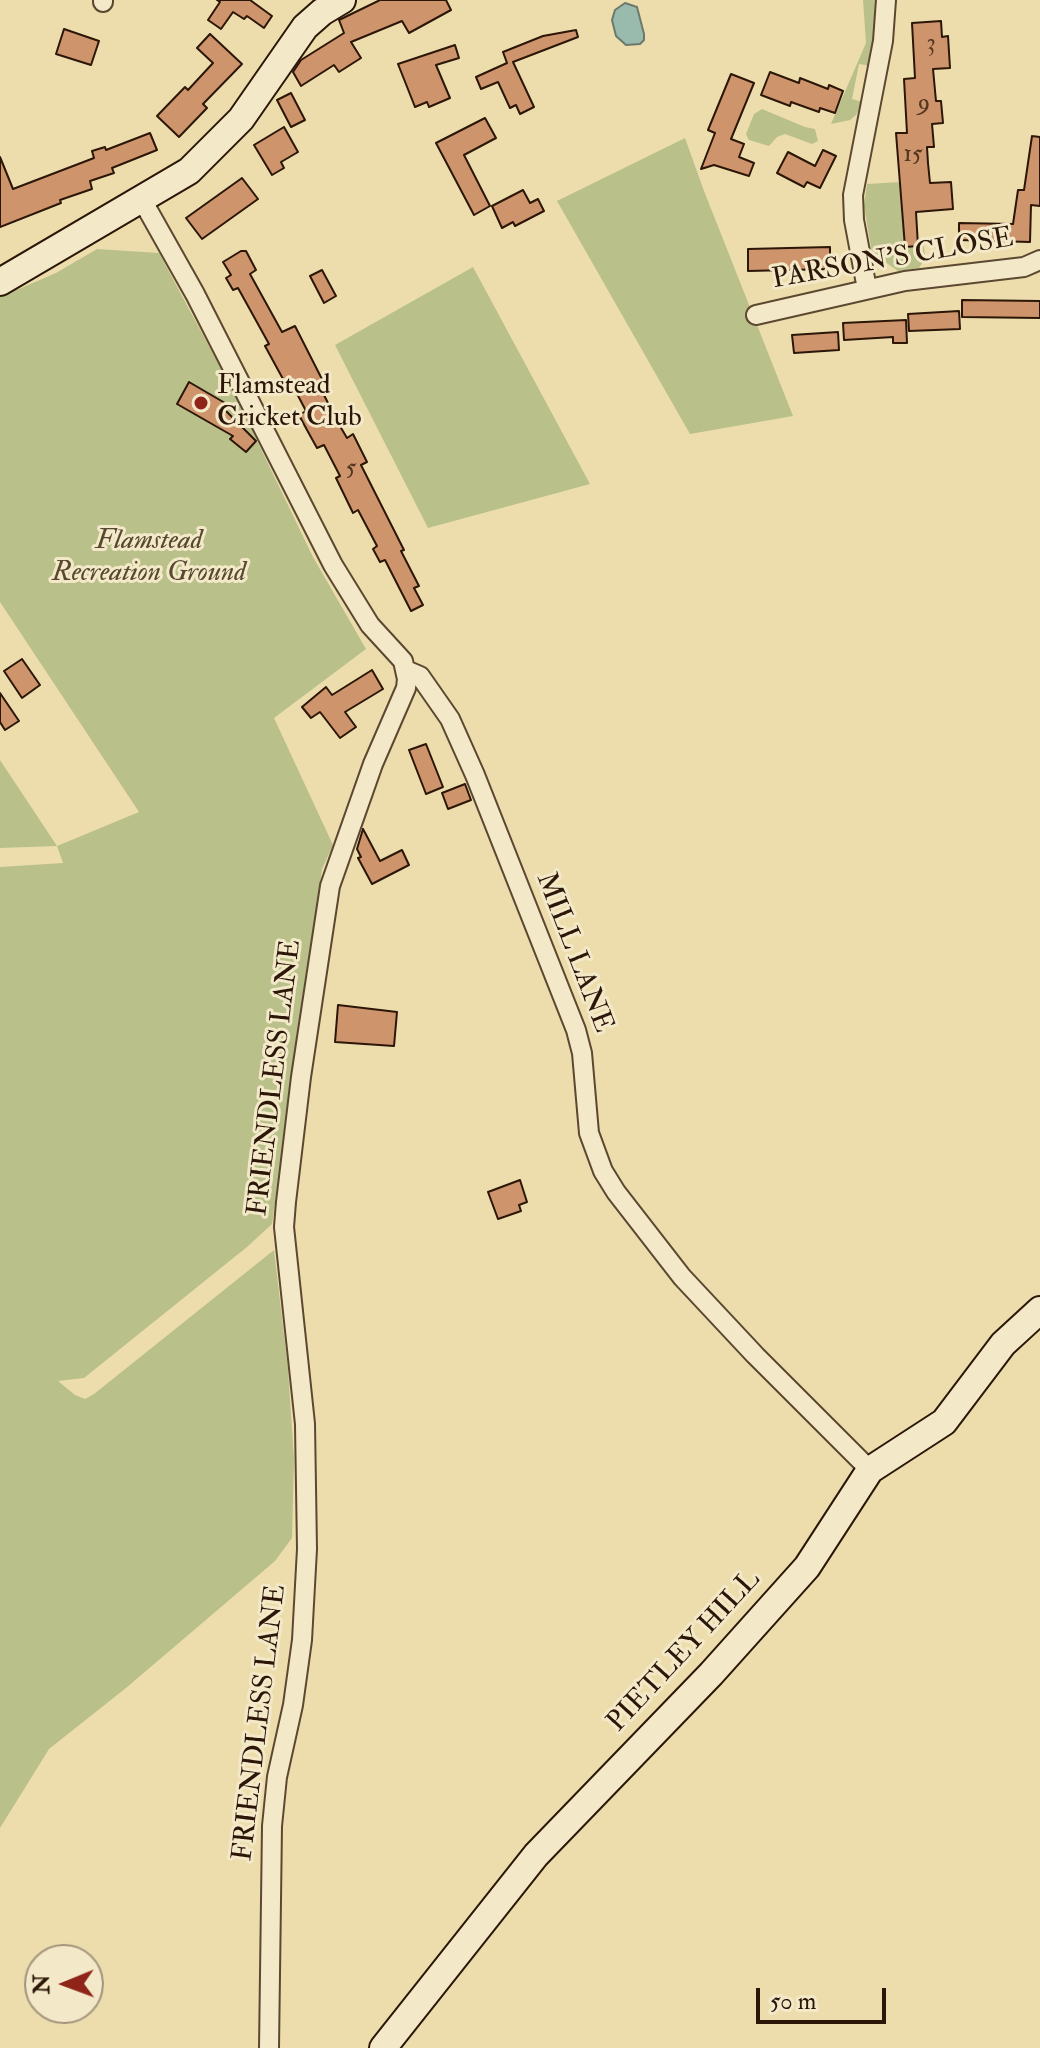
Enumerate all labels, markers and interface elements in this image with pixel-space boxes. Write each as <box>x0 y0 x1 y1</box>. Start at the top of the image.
house number: 3 <box>926 31 936 59</box>
house number: 9 <box>918 91 930 119</box>
house number: 15 <box>903 142 923 170</box>
street label: PARSON'S CLOSE <box>770 222 1016 298</box>
place label: Flamstead Cricket Club <box>217 370 362 436</box>
marker: Flamstead Cricket Club <box>192 394 210 412</box>
house number: 5 <box>346 456 356 484</box>
park label: Flamstead Recreation Ground <box>52 525 246 591</box>
street label: MILL LANE <box>527 868 619 1038</box>
street label: FRIENDLESS LANE <box>242 938 310 1218</box>
street label: PIETLEY HILL <box>601 1564 769 1740</box>
street label: FRIENDLESS LANE <box>227 1583 295 1863</box>
north arrow <box>24 1944 104 2024</box>
scale bar <box>760 1972 890 2022</box>
text: N <box>28 1974 56 1994</box>
text: 50 m <box>770 1986 816 2017</box>

